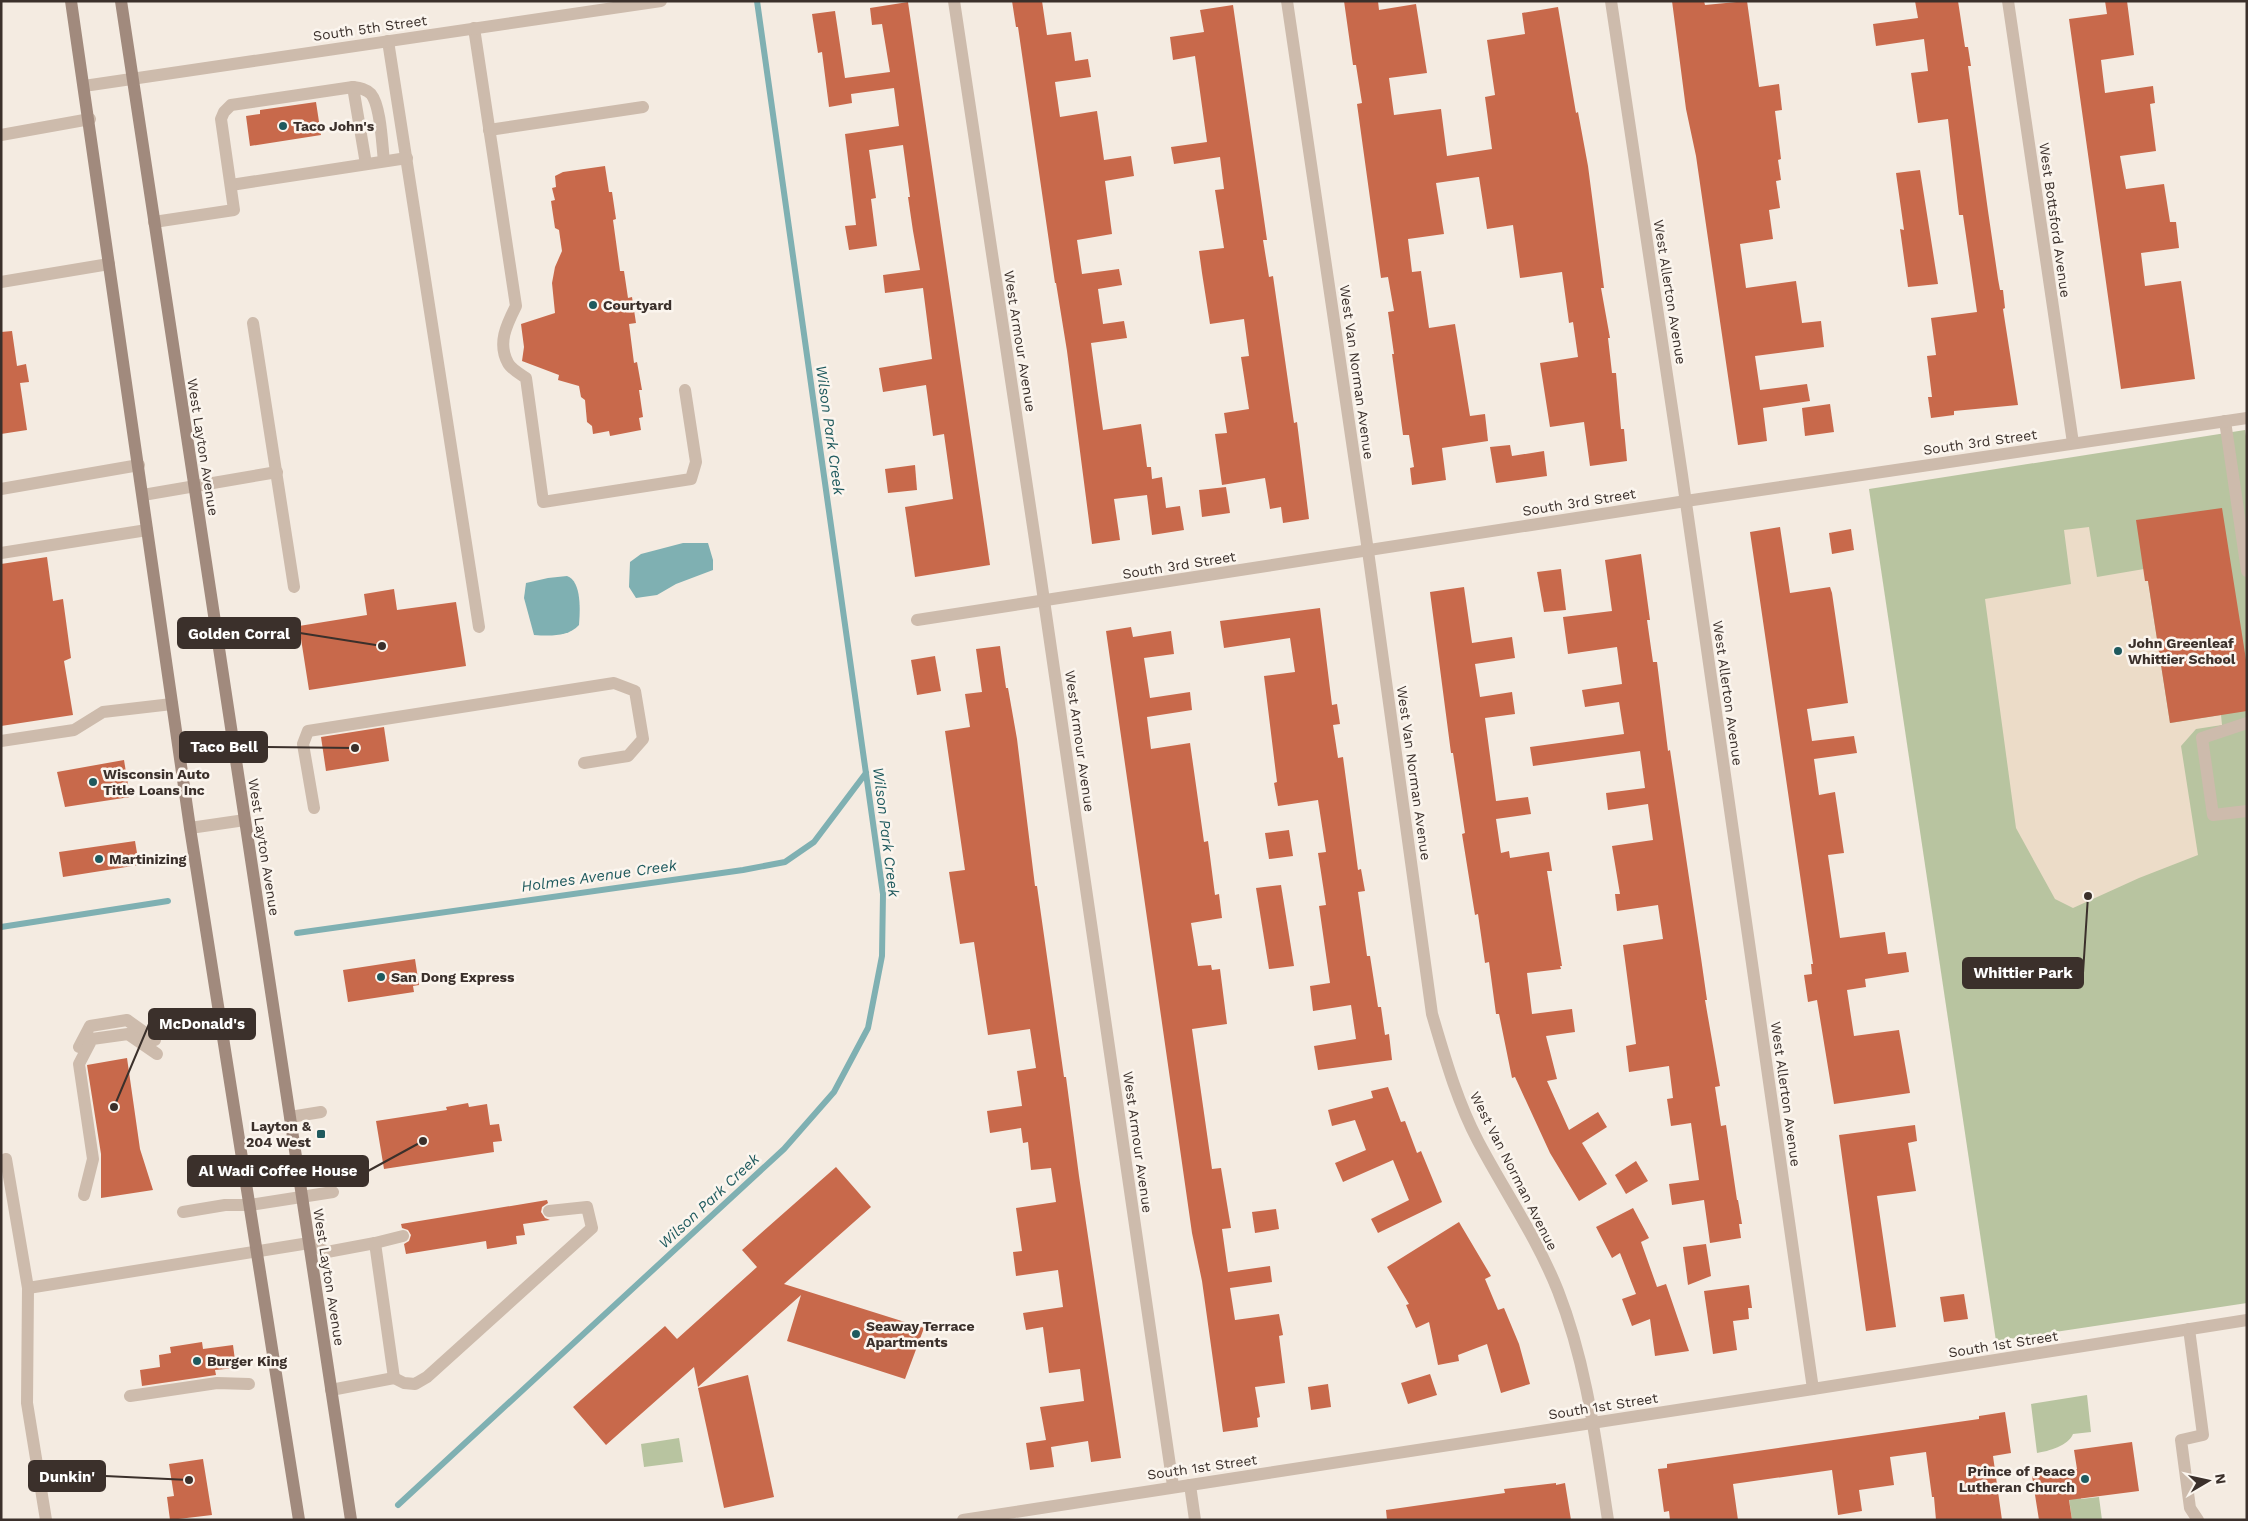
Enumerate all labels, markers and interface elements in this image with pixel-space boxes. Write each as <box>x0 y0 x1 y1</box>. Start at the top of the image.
street label: South 5th Street <box>312 12 428 44</box>
place label: Taco John's <box>293 118 375 134</box>
marker: Taco John's <box>277 120 289 132</box>
street label: West Bottsford Avenue <box>2036 141 2074 299</box>
street label: West Allerton Avenue <box>1651 218 1689 366</box>
street label: West Armour Avenue <box>1001 269 1039 413</box>
street label: West Van Norman Avenue <box>1337 284 1377 460</box>
place label: Courtyard <box>603 297 672 313</box>
marker: Courtyard <box>587 299 599 311</box>
water label: Wilson Park Creek <box>812 364 848 497</box>
street label: West Layton Avenue <box>184 377 222 517</box>
street label: South 3rd Street <box>1922 426 2038 458</box>
street label: South 3rd Street <box>1521 485 1637 519</box>
street label: South 3rd Street <box>1121 548 1237 582</box>
callout: Golden Corral <box>178 618 300 648</box>
street label: West Allerton Avenue <box>1710 619 1746 767</box>
text: Golden Corral <box>188 625 290 643</box>
place label: John Greenleaf Whittier School <box>2128 635 2236 667</box>
marker: John Greenleaf Whittier School <box>2112 645 2124 657</box>
street label: West Armour Avenue <box>1062 669 1098 813</box>
street label: West Van Norman Avenue <box>1394 685 1434 861</box>
callout: Taco Bell <box>180 732 267 762</box>
text: Taco Bell <box>190 738 258 756</box>
place label: Wisconsin Auto Title Loans Inc <box>103 766 210 798</box>
water label: Wilson Park Creek <box>869 766 903 899</box>
marker: Wisconsin Auto Title Loans Inc <box>87 776 99 788</box>
street label: West Layton Avenue <box>245 777 283 917</box>
place label: Martinizing <box>109 851 187 867</box>
marker: Martinizing <box>93 853 105 865</box>
water label: Holmes Avenue Creek <box>520 856 679 896</box>
callout: Whittier Park <box>1963 958 2083 988</box>
text: Whittier Park <box>1973 964 2073 982</box>
place label: San Dong Express <box>391 969 515 985</box>
marker: San Dong Express <box>375 971 387 983</box>
callout: McDonald's <box>149 1009 255 1039</box>
text: McDonald's <box>159 1015 245 1033</box>
street label: West Allerton Avenue <box>1768 1020 1804 1168</box>
street label: West Armour Avenue <box>1120 1070 1156 1214</box>
street label: West Van Norman Avenue <box>1467 1089 1561 1253</box>
place label: Layton & 204 West <box>246 1118 311 1150</box>
marker: Layton & 204 West <box>315 1128 327 1140</box>
water label: Wilson Park Creek <box>655 1149 764 1252</box>
callout: Al Wadi Coffee House <box>188 1156 368 1186</box>
text: Al Wadi Coffee House <box>199 1162 358 1180</box>
street label: West Layton Avenue <box>310 1207 348 1347</box>
place label: Seaway Terrace Apartments <box>866 1318 975 1350</box>
street label: South 1st Street <box>1947 1327 2059 1361</box>
marker: Seaway Terrace Apartments <box>850 1328 862 1340</box>
place label: Burger King <box>207 1353 287 1369</box>
marker: Burger King <box>191 1355 203 1367</box>
street label: South 1st Street <box>1547 1389 1659 1423</box>
street label: South 1st Street <box>1146 1451 1258 1483</box>
north arrow <box>2183 1456 2233 1506</box>
callout: Dunkin' <box>29 1461 105 1491</box>
place label: Prince of Peace Lutheran Church <box>1959 1463 2075 1495</box>
text: Dunkin' <box>39 1468 95 1486</box>
marker: Prince of Peace Lutheran Church <box>2079 1473 2091 1485</box>
text: N <box>2212 1473 2230 1485</box>

